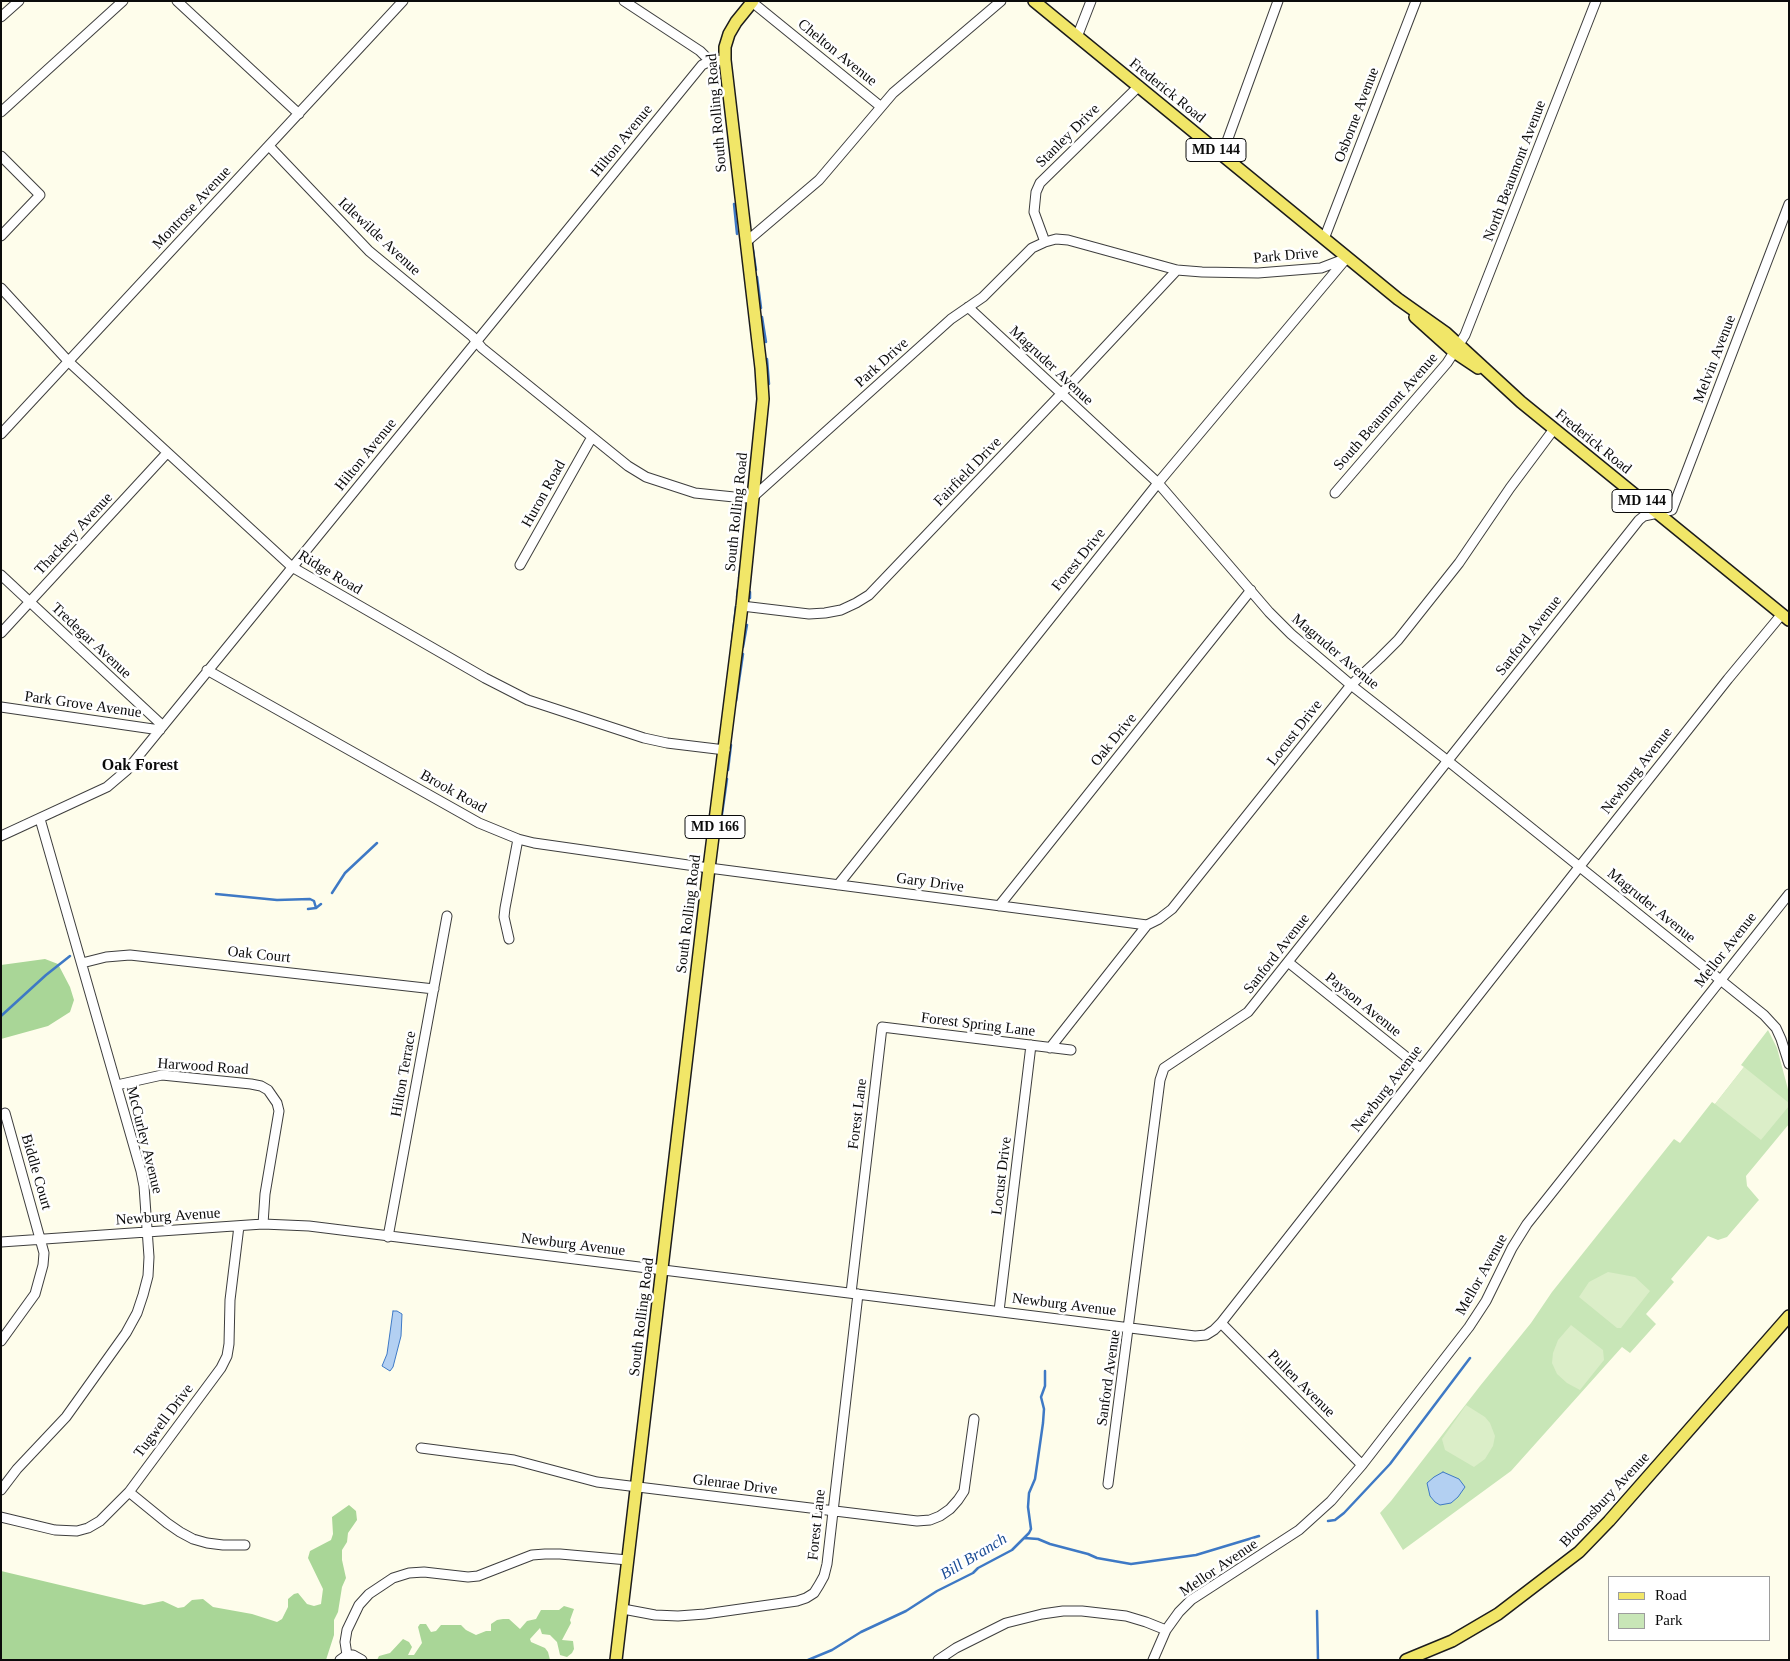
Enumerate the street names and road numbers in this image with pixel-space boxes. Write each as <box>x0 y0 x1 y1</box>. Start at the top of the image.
street label: Chelton Avenue <box>794 16 880 90</box>
street label: South Rolling Road <box>703 53 731 173</box>
street label: Frederick Road <box>1125 55 1209 127</box>
street label: Osborne Avenue <box>1331 65 1383 165</box>
street label: North Beaumont Avenue <box>1480 98 1550 244</box>
street label: Stanley Drive <box>1032 100 1104 172</box>
street label: Hilton Avenue <box>587 101 657 181</box>
road number: MD 144 <box>1186 138 1246 162</box>
street label: Montrose Avenue <box>149 163 235 253</box>
street label: Idlewilde Avenue <box>334 194 424 280</box>
street label: Park Drive <box>1253 244 1319 268</box>
street label: Melvin Avenue <box>1690 313 1740 405</box>
street label: Magruder Avenue <box>1005 322 1097 410</box>
street label: Park Drive <box>852 334 912 392</box>
street label: South Beaumont Avenue <box>1330 350 1442 474</box>
street label: Frederick Road <box>1551 406 1635 478</box>
street label: Hilton Avenue <box>331 415 401 495</box>
street label: Fairfield Drive <box>930 434 1006 510</box>
street label: South Rolling Road <box>722 452 752 572</box>
street label: Huron Road <box>518 457 570 531</box>
street label: Thackery Avenue <box>31 489 117 579</box>
road number: MD 144 <box>1612 490 1672 512</box>
street label: Forest Drive <box>1048 525 1110 595</box>
street label: Ridge Road <box>295 547 365 599</box>
street label: Sanford Avenue <box>1492 592 1566 680</box>
street label: Tredegar Avenue <box>47 599 135 683</box>
street label: Magruder Avenue <box>1288 610 1382 694</box>
street label: Park Grove Avenue <box>23 688 143 722</box>
street label: Locust Drive <box>1264 696 1326 770</box>
street label: Oak Drive <box>1087 710 1141 770</box>
street label: Newburg Avenue <box>1598 724 1676 818</box>
street label: Brook Road <box>417 766 489 818</box>
road number: MD 166 <box>685 816 745 839</box>
street label: South Rolling Road <box>673 854 705 974</box>
street label: Magruder Avenue <box>1603 865 1699 947</box>
street label: Gary Drive <box>895 869 965 897</box>
street label: Mellor Avenue <box>1691 909 1761 991</box>
street label: Sanford Avenue <box>1240 910 1314 998</box>
street label: Oak Court <box>227 943 291 967</box>
street label: Payson Avenue <box>1321 969 1405 1041</box>
street label: Forest Spring Lane <box>920 1009 1036 1041</box>
street label: Hilton Terrace <box>388 1030 420 1118</box>
street label: Newburg Avenue <box>1348 1042 1426 1136</box>
street label: Harwood Road <box>157 1055 249 1079</box>
street label: Forest Lane <box>845 1078 871 1150</box>
street label: McCurley Avenue <box>122 1084 166 1196</box>
street label: Biddle Court <box>17 1132 55 1212</box>
street label: Locust Drive <box>988 1136 1016 1216</box>
street label: Newburg Avenue <box>115 1204 221 1230</box>
street label: Newburg Avenue <box>520 1230 626 1260</box>
street label: Mellor Avenue <box>1452 1231 1512 1319</box>
street label: South Rolling Road <box>626 1257 658 1377</box>
street label: Newburg Avenue <box>1011 1290 1117 1320</box>
street label: Sanford Avenue <box>1093 1329 1125 1427</box>
street label: Pullen Avenue <box>1264 1347 1338 1421</box>
street label: Tugwell Drive <box>131 1381 197 1461</box>
street label: Bloomsbury Avenue <box>1556 1449 1654 1551</box>
street label: Glenrae Drive <box>692 1471 778 1499</box>
street label: Forest Lane <box>804 1489 830 1561</box>
street label: Mellor Avenue <box>1177 1535 1261 1601</box>

